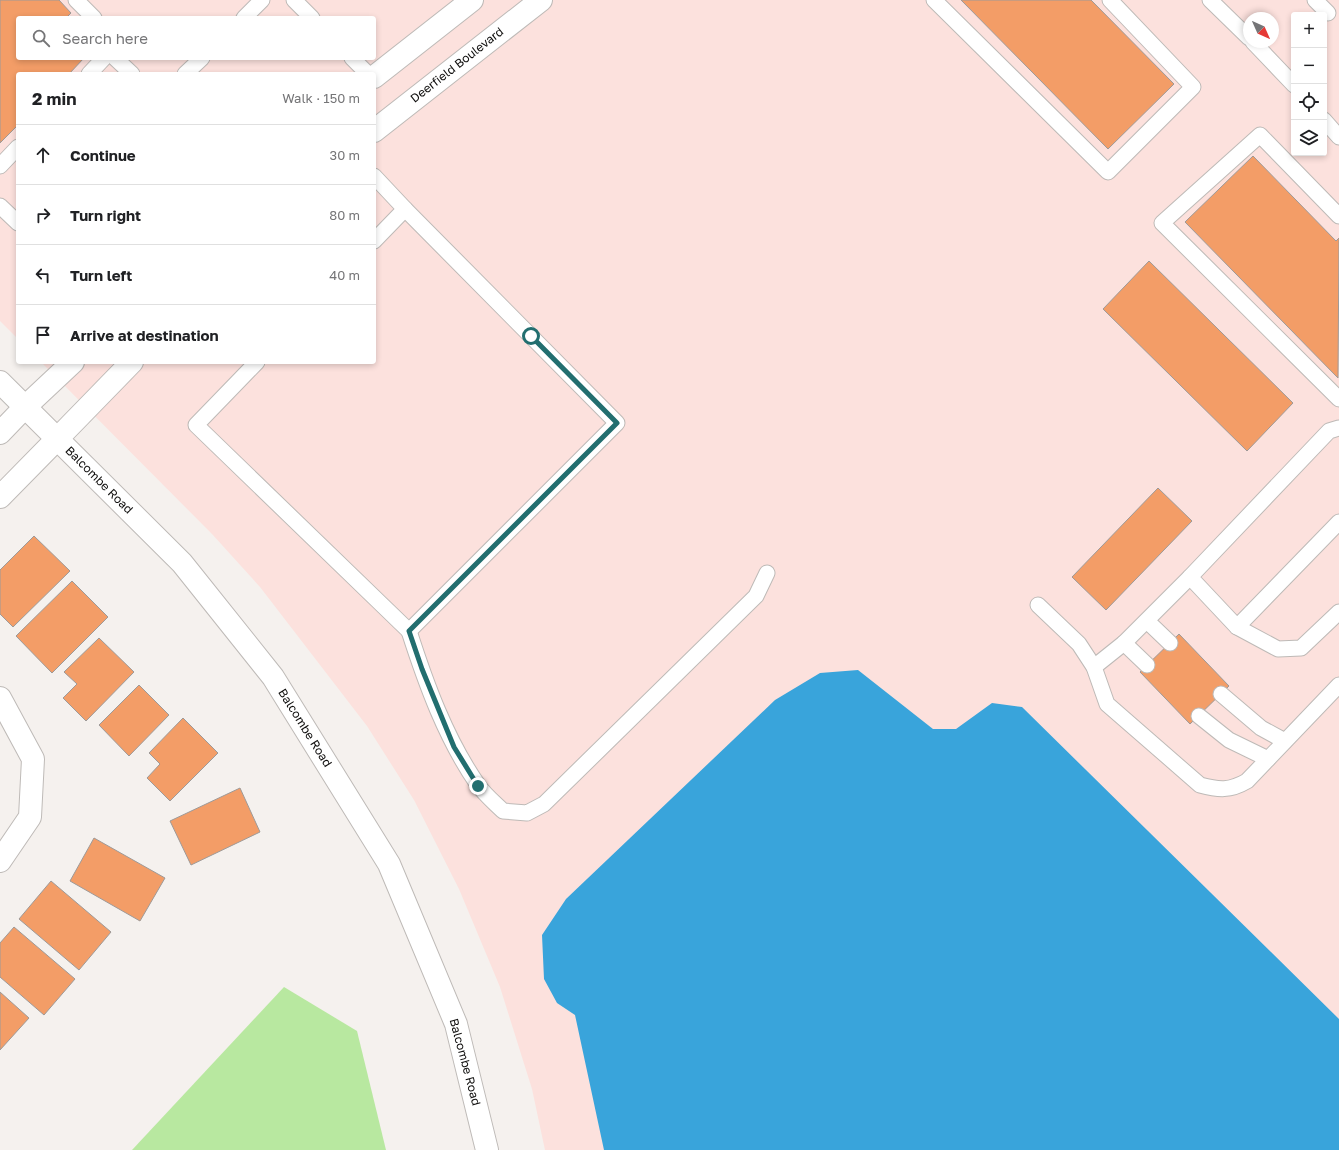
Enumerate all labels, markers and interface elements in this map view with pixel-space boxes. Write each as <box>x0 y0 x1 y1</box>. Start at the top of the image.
north arrow <box>1243 12 1279 48</box>
map controls <box>1291 12 1327 156</box>
button: + <box>1291 12 1327 48</box>
search box <box>16 16 376 60</box>
street label: Deerfield Boulevard <box>407 24 506 106</box>
icon: search <box>30 27 52 49</box>
text: Search here <box>62 29 148 47</box>
button: − <box>1291 48 1327 84</box>
button: locate <box>1291 84 1327 120</box>
text: 2 min <box>32 88 76 109</box>
text: Walk · 150 m <box>282 90 360 106</box>
button: layers <box>1291 120 1327 156</box>
icon: ahead <box>32 144 54 166</box>
text: Continue <box>70 146 136 164</box>
text: 30 m <box>330 147 360 163</box>
icon: right <box>32 204 54 226</box>
text: Turn right <box>70 206 141 224</box>
text: 80 m <box>329 207 360 223</box>
icon: left <box>32 264 54 286</box>
text: Turn left <box>70 266 132 284</box>
text: 40 m <box>329 267 360 283</box>
icon: arrive <box>32 324 54 346</box>
text: Arrive at destination <box>70 326 219 344</box>
route start <box>522 327 540 345</box>
street label: Balcombe Road <box>62 443 136 517</box>
street label: Balcombe Road <box>275 686 336 770</box>
route end <box>469 777 487 795</box>
street label: Balcombe Road <box>447 1017 484 1107</box>

